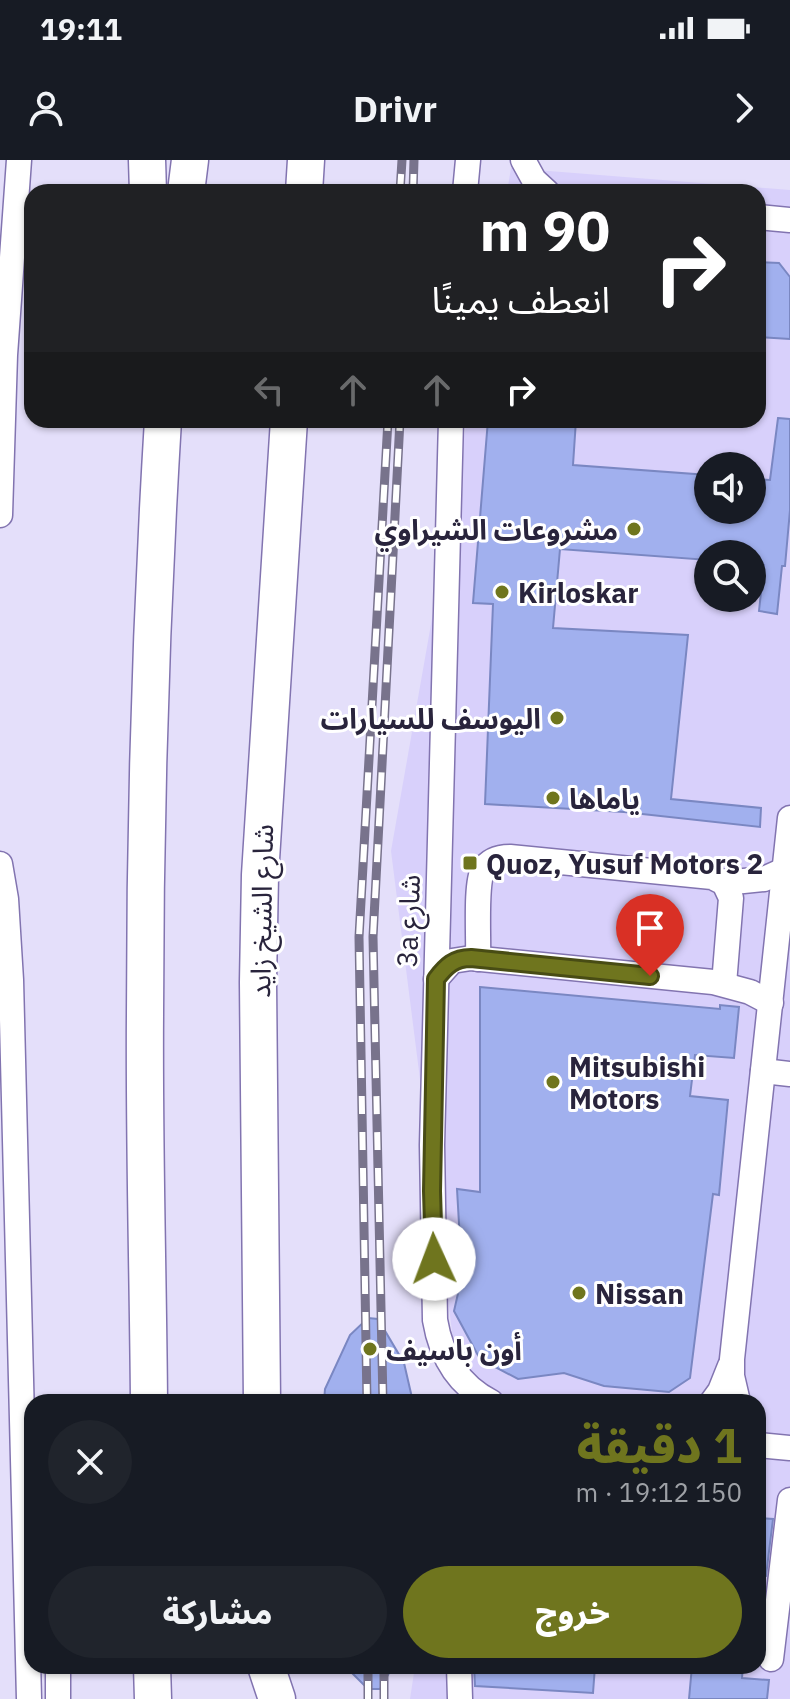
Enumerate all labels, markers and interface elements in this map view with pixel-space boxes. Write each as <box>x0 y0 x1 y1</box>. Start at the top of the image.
text: 19:11 <box>40 9 122 48</box>
text: Drivr <box>353 85 437 132</box>
icon: person <box>24 86 68 130</box>
icon: forward <box>722 86 766 130</box>
text: 90 m <box>480 194 610 266</box>
icon: right <box>638 216 742 320</box>
text: انعطف يمينًا <box>432 276 610 323</box>
icon: left <box>247 368 291 412</box>
icon: ahead <box>331 368 375 412</box>
icon: ahead <box>415 368 459 412</box>
icon: right <box>499 368 543 412</box>
map controls <box>694 452 766 612</box>
button: sound <box>694 452 766 524</box>
place label: مشروعات الشيراوي <box>374 511 618 552</box>
marker: مشروعات الشيراوي <box>625 520 643 538</box>
button: search <box>694 540 766 612</box>
place label: Kirloskar <box>518 574 639 611</box>
marker: Kirloskar <box>493 583 511 601</box>
place label: اليوسف للسيارات <box>321 700 541 737</box>
marker: اليوسف للسيارات <box>548 709 566 727</box>
place label: ياماها <box>569 780 640 817</box>
marker: ياماها <box>544 789 562 807</box>
street label: شارع الشيخ زايد <box>241 824 284 998</box>
place label: Quoz, Yusuf Motors 2 <box>486 845 763 882</box>
marker: Quoz, Yusuf Motors 2 <box>461 854 479 872</box>
street label: 3a شارع <box>388 874 431 968</box>
pin <box>616 894 684 976</box>
icon: arrive <box>628 906 672 950</box>
place label: Mitsubishi Motors <box>569 1048 705 1117</box>
marker: Mitsubishi Motors <box>544 1073 562 1091</box>
position arrow <box>392 1217 476 1301</box>
place label: Nissan <box>595 1275 684 1312</box>
marker: Nissan <box>570 1284 588 1302</box>
place label: أون باسيف <box>386 1331 522 1368</box>
marker: أون باسيف <box>361 1340 379 1358</box>
text: 1 دقيقة <box>577 1414 742 1476</box>
button: close <box>48 1420 132 1504</box>
text: 150 m · 19:12 <box>576 1475 742 1509</box>
button: مشاركة <box>48 1566 387 1658</box>
button: خروج <box>403 1566 742 1658</box>

